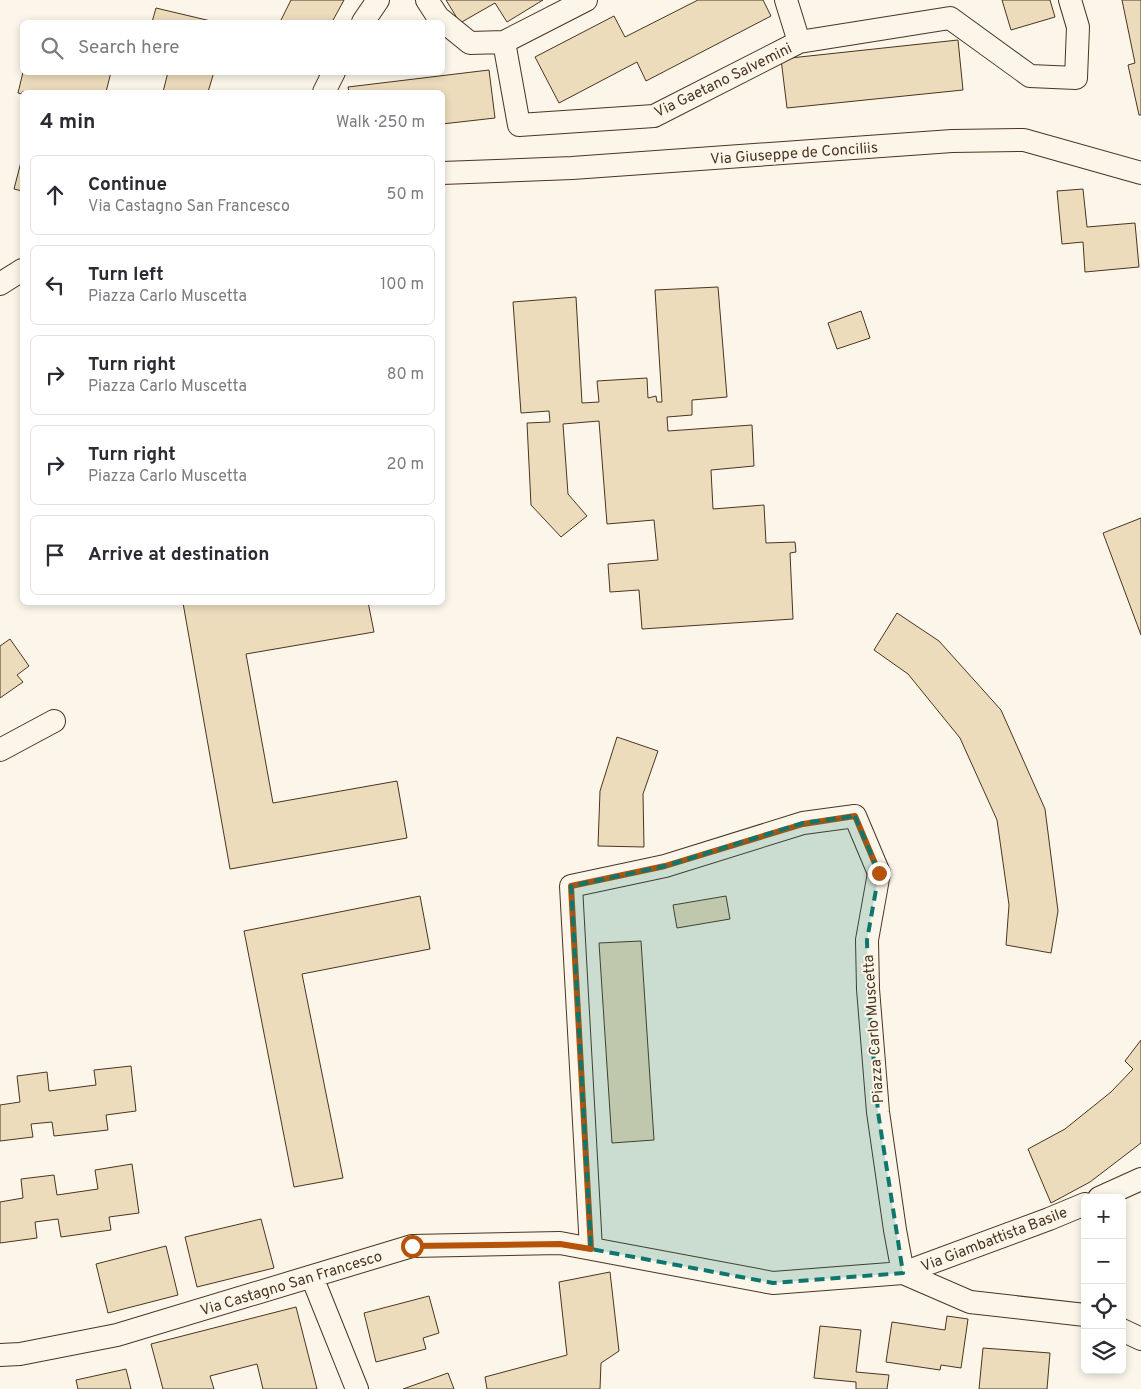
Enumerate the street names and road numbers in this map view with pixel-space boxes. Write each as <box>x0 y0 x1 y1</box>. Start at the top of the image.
street label: Via Gaetano Salvemini <box>652 40 796 123</box>
street label: Via Giuseppe de Conciliis <box>710 139 879 170</box>
street label: Piazza Carlo Muscetta <box>860 954 889 1104</box>
street label: Via Giambattista Basile <box>919 1204 1070 1277</box>
street label: Via Castagno San Francesco <box>198 1248 385 1321</box>

